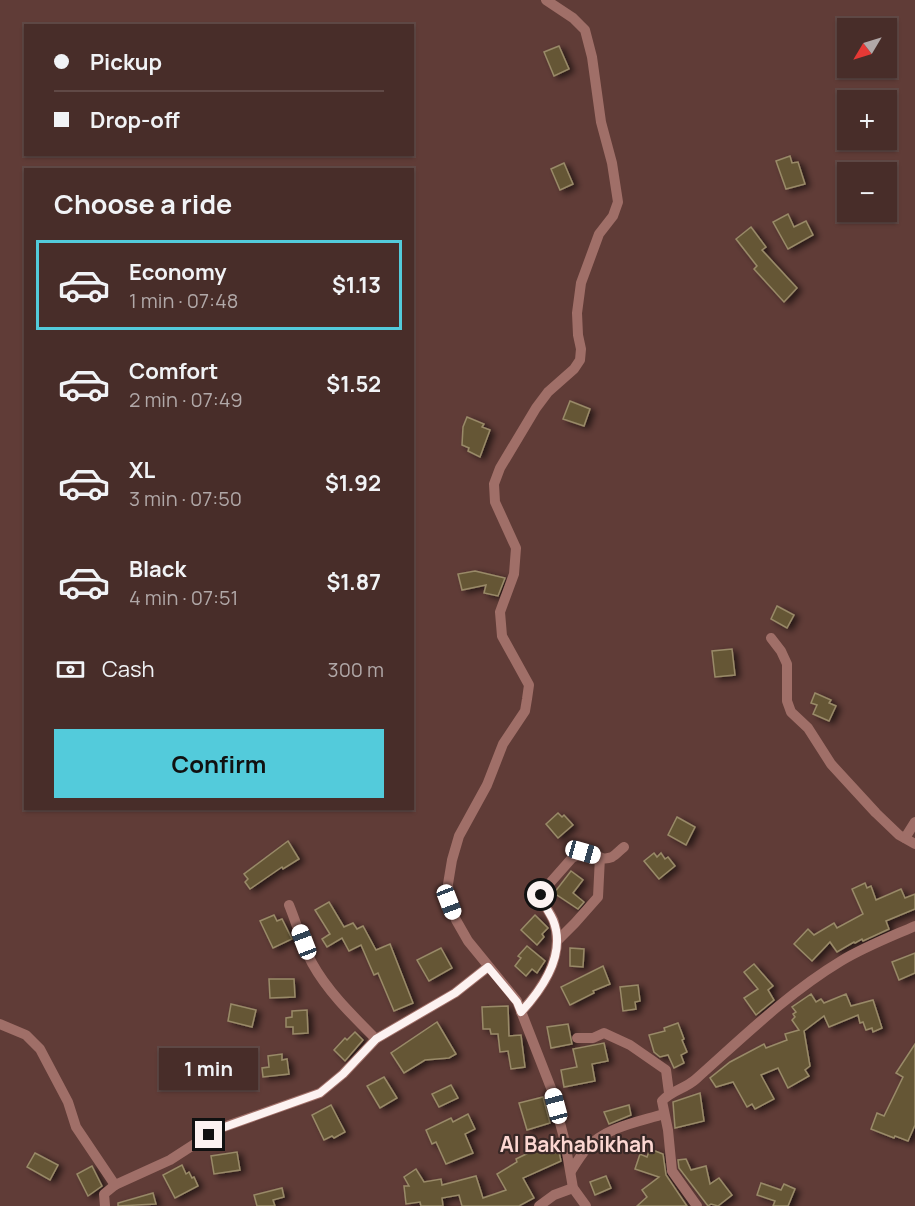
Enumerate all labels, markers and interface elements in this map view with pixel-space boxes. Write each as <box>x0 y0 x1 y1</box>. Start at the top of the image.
north arrow <box>837 18 897 78</box>
map controls <box>837 18 897 222</box>
text: Pickup <box>90 47 162 77</box>
button: + <box>837 90 897 150</box>
text: Drop-off <box>90 105 180 135</box>
button: − <box>837 162 897 222</box>
text: Choose a ride <box>54 185 232 222</box>
text: Economy <box>129 257 227 287</box>
icon: car <box>57 258 111 312</box>
text: $1.13 <box>332 270 381 300</box>
text: 1 min · 07:48 <box>129 287 238 314</box>
text: Comfort <box>129 356 218 386</box>
icon: car <box>57 357 111 411</box>
text: $1.52 <box>326 369 381 399</box>
text: 2 min · 07:49 <box>129 386 243 413</box>
text: XL <box>129 455 155 485</box>
icon: car <box>57 456 111 510</box>
text: $1.92 <box>325 468 381 498</box>
text: 3 min · 07:50 <box>129 485 242 512</box>
text: Black <box>129 554 186 584</box>
icon: car <box>57 555 111 609</box>
text: $1.87 <box>327 567 381 597</box>
text: 4 min · 07:51 <box>129 584 238 611</box>
icon: cash <box>54 653 87 686</box>
text: Cash <box>102 654 155 684</box>
text: 300 m <box>328 656 384 683</box>
button: Confirm <box>54 729 384 798</box>
car <box>563 838 603 866</box>
route start <box>527 881 554 908</box>
car <box>434 882 464 922</box>
car <box>289 922 319 962</box>
callout: 1 min <box>160 1048 258 1090</box>
text: 1 min <box>184 1055 233 1082</box>
car <box>543 1086 569 1126</box>
route end <box>195 1121 222 1148</box>
district label: Al Bakhabikhah <box>500 1130 654 1158</box>

